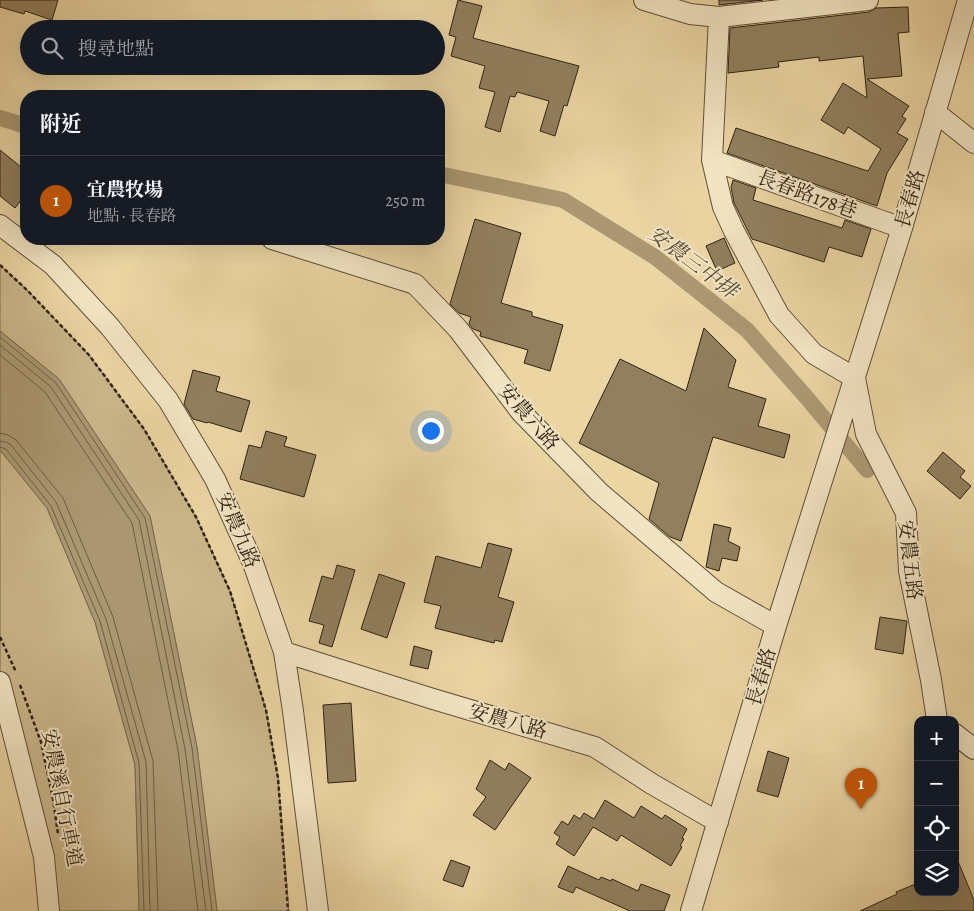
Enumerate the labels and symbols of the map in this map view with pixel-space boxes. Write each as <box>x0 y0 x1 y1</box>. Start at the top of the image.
street label: 長春路178巷 <box>753 163 861 225</box>
street label: 長春路 <box>889 166 931 232</box>
water label: 安農三中排 <box>643 219 746 307</box>
street label: 安農六路 <box>493 378 565 456</box>
your location <box>418 418 444 444</box>
street label: 安農九路 <box>210 488 266 572</box>
street label: 安農五路 <box>892 519 928 601</box>
street label: 長春路 <box>740 644 782 710</box>
street label: 安農八路 <box>466 697 550 745</box>
street label: 安農溪自行車道 <box>35 727 89 869</box>
pin: 1 <box>845 768 877 809</box>

